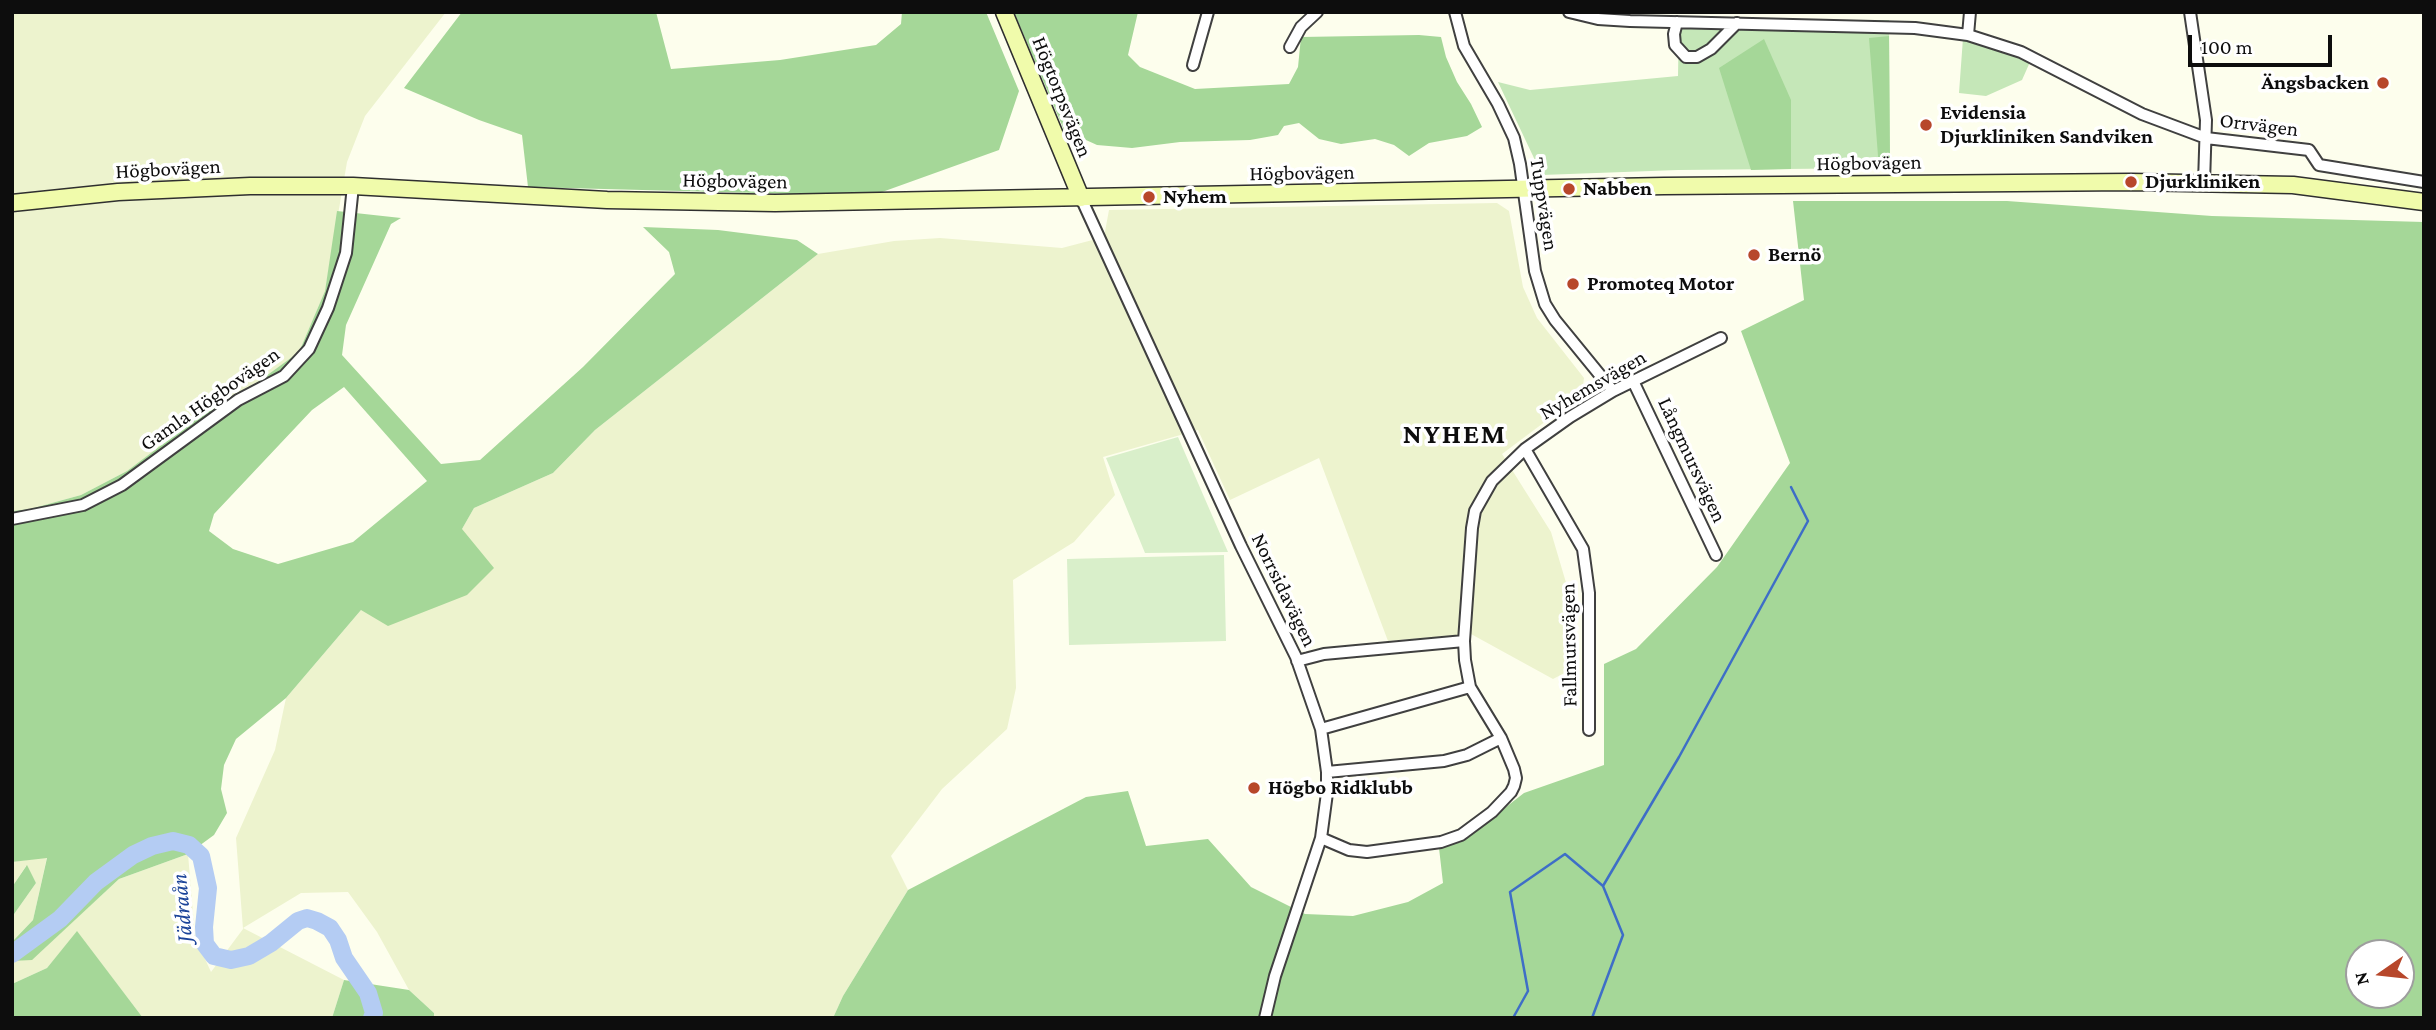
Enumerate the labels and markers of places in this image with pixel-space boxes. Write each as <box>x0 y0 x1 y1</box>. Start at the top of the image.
place label: Ängsbacken <box>2262 70 2369 96</box>
marker: Ängsbacken <box>2375 75 2391 91</box>
place label: Evidensia Djurkliniken Sandviken <box>1940 100 2153 150</box>
marker: Evidensia Djurkliniken Sandviken <box>1918 117 1934 133</box>
place label: Djurkliniken <box>2145 169 2260 195</box>
marker: Djurkliniken <box>2123 174 2139 190</box>
place label: Nabben <box>1583 176 1652 202</box>
marker: Nabben <box>1561 181 1577 197</box>
place label: Nyhem <box>1163 184 1227 210</box>
marker: Nyhem <box>1141 189 1157 205</box>
place label: Bernö <box>1768 242 1822 268</box>
marker: Bernö <box>1746 247 1762 263</box>
place label: Promoteq Motor <box>1587 271 1734 297</box>
marker: Promoteq Motor <box>1565 276 1581 292</box>
place label: Högbo Ridklubb <box>1268 775 1413 801</box>
marker: Högbo Ridklubb <box>1246 780 1262 796</box>

